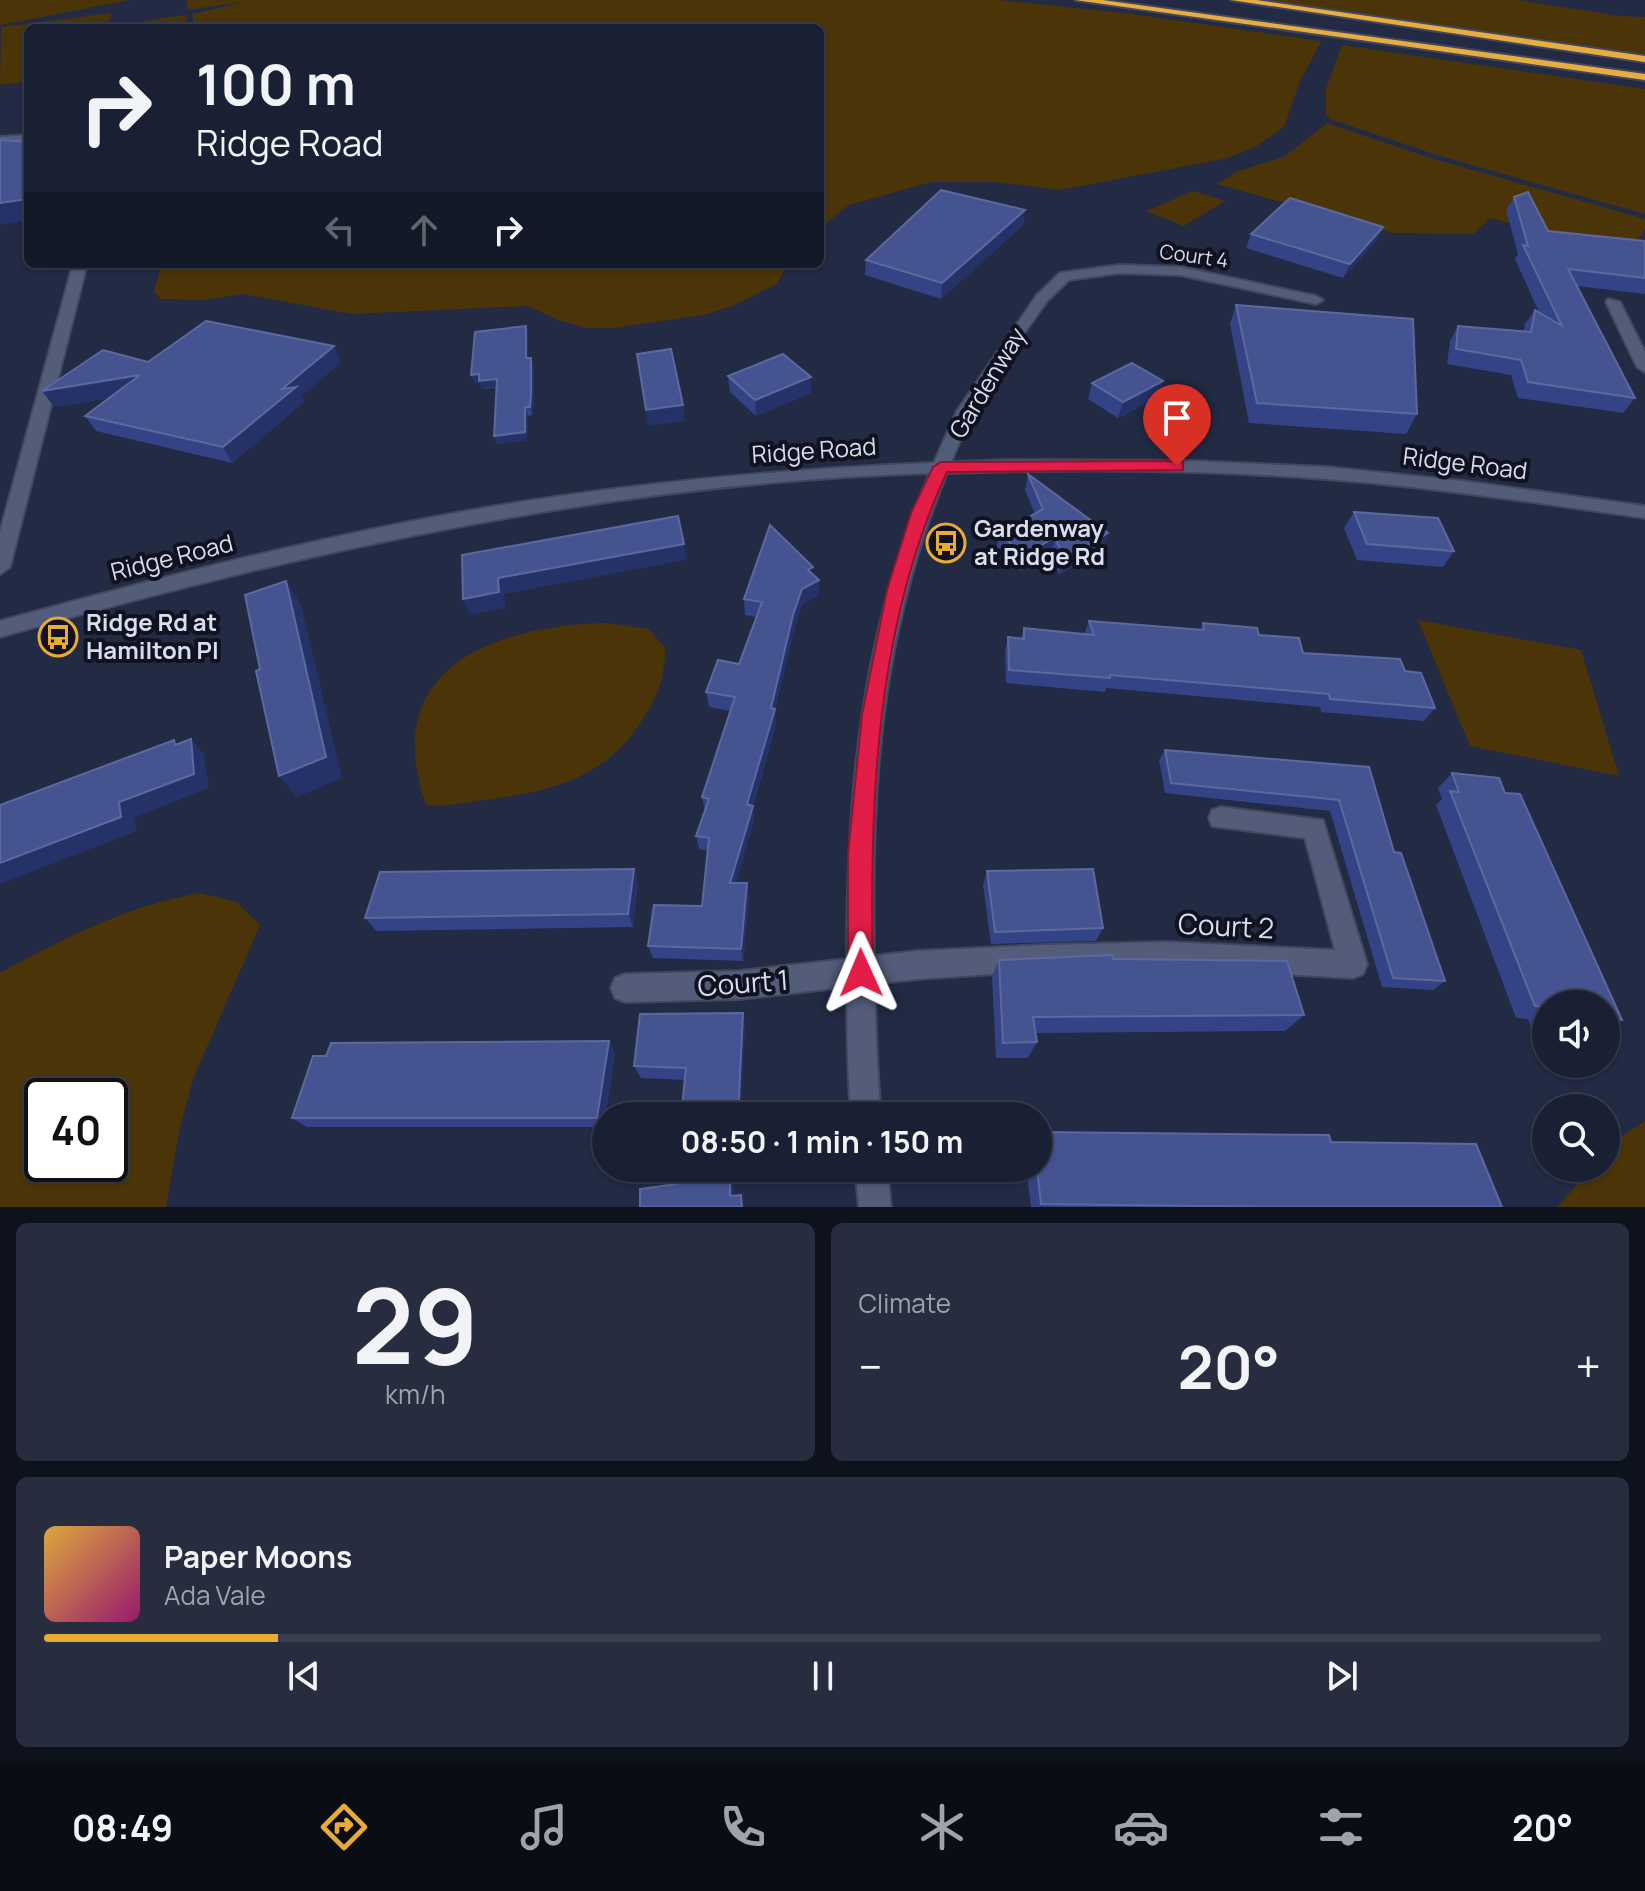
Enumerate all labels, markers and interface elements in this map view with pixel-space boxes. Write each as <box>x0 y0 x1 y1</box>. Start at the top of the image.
text: 100 m <box>196 45 356 122</box>
icon: right <box>64 56 168 160</box>
text: Ridge Road <box>196 118 383 167</box>
icon: left <box>318 208 362 252</box>
icon: ahead <box>402 208 446 252</box>
icon: right <box>486 208 530 252</box>
street label: Court 4 <box>1158 237 1230 274</box>
street label: Gardenway <box>941 320 1033 444</box>
pin <box>1143 384 1211 466</box>
icon: arrive <box>1155 396 1199 440</box>
street label: Ridge Road <box>750 429 877 470</box>
street label: Ridge Road <box>1401 439 1529 486</box>
place label: Gardenway at Ridge Rd <box>974 511 1105 572</box>
bus stop icon: Gardenway at Ridge Rd <box>925 522 967 564</box>
street label: Ridge Road <box>107 525 236 588</box>
place label: Ridge Rd at Hamilton Pl <box>86 605 219 666</box>
bus stop icon: Ridge Rd at Hamilton Pl <box>37 616 79 658</box>
street label: Court 2 <box>1177 904 1275 946</box>
position arrow <box>819 931 903 1015</box>
street label: Court 1 <box>696 960 790 1004</box>
map controls <box>1532 990 1620 1182</box>
button: sound <box>1532 990 1620 1078</box>
speed limit sign: 40 <box>24 1078 128 1182</box>
button: search <box>1532 1094 1620 1182</box>
text: 08:50 · 1 min · 150 m <box>681 1121 963 1162</box>
text: 29 <box>352 1253 479 1395</box>
text: Climate <box>859 1285 951 1321</box>
text: 20° <box>1178 1325 1280 1407</box>
text: − <box>859 1336 882 1396</box>
text: + <box>1576 1336 1601 1396</box>
text: km/h <box>385 1376 445 1412</box>
text: Paper Moons <box>164 1536 352 1577</box>
text: Ada Vale <box>164 1577 266 1613</box>
icon: previous <box>282 1654 326 1698</box>
icon: pause <box>801 1654 845 1698</box>
icon: next <box>1320 1654 1364 1698</box>
icon: directions <box>316 1799 372 1855</box>
icon: music <box>516 1799 572 1855</box>
icon: phone <box>715 1799 771 1855</box>
icon: climate <box>914 1799 970 1855</box>
icon: car <box>1113 1799 1169 1855</box>
icon: filters <box>1313 1799 1369 1855</box>
text: 08:49 <box>72 1803 173 1852</box>
text: 20° <box>1512 1803 1573 1852</box>

